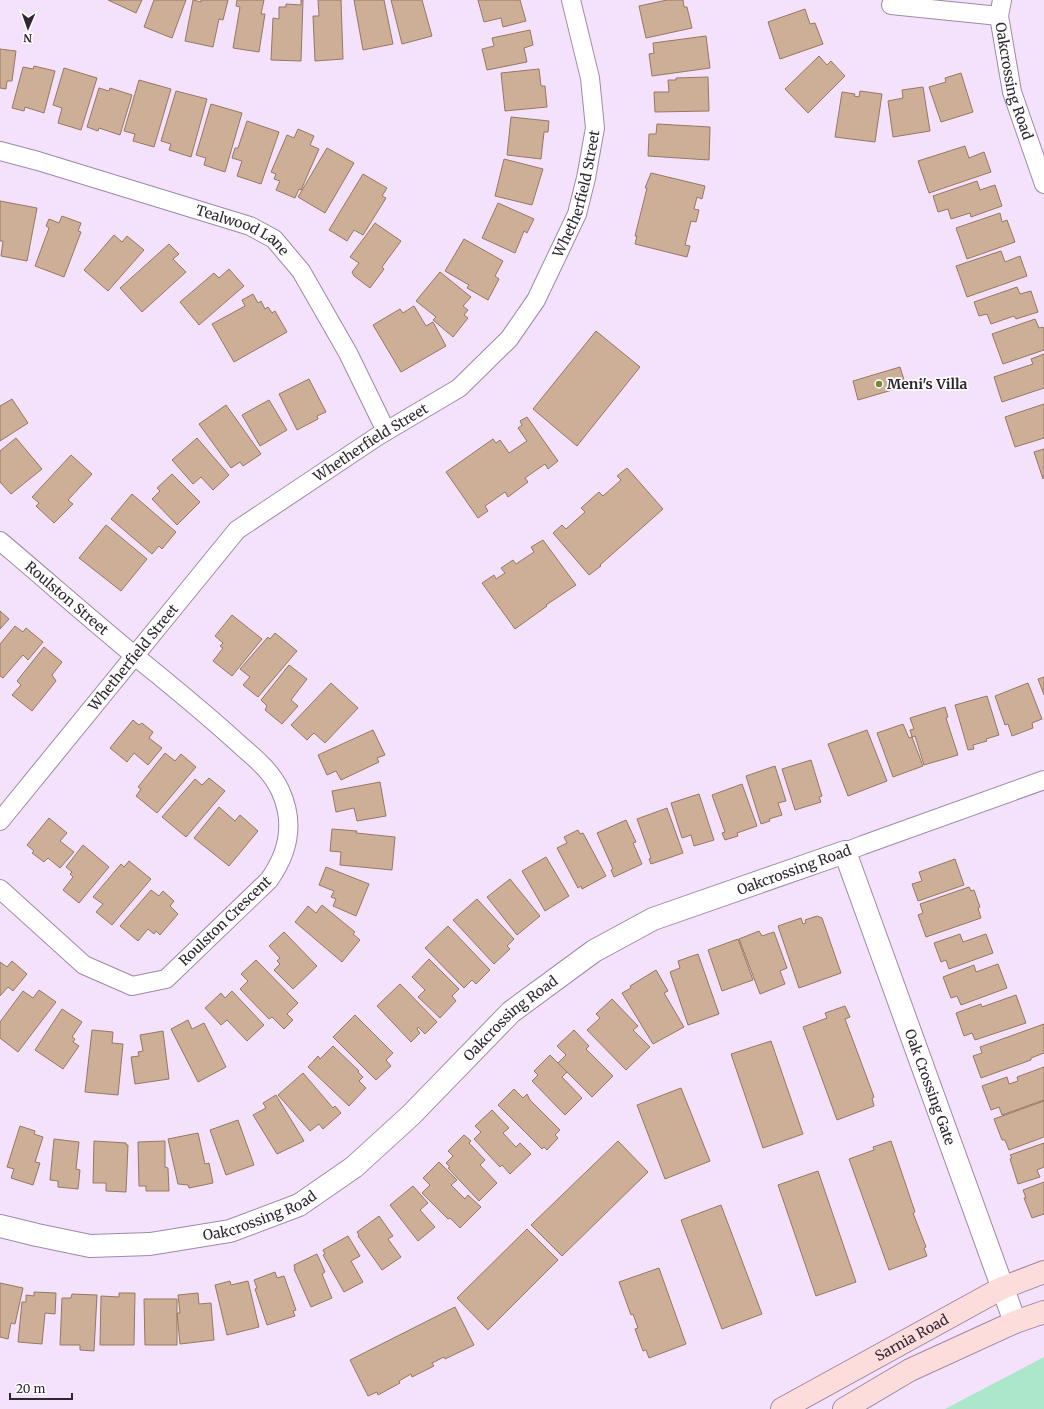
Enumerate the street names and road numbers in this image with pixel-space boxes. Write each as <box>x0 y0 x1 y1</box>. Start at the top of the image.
street label: Oakcrossing Road <box>991 21 1037 143</box>
street label: Whetherfield Street <box>548 128 604 261</box>
street label: Tealwood Lane <box>194 201 293 259</box>
street label: Whetherfield Street <box>309 399 432 486</box>
street label: Roulston Street <box>22 557 113 639</box>
street label: Whetherfield Street <box>84 600 182 715</box>
street label: Oakcrossing Road <box>734 841 854 899</box>
street label: Roulston Crescent <box>175 872 275 970</box>
street label: Oakcrossing Road <box>459 971 562 1065</box>
street label: Oak Crossing Gate <box>901 1027 959 1147</box>
street label: Oakcrossing Road <box>201 1186 320 1244</box>
street label: Sarnia Road <box>872 1310 952 1365</box>

